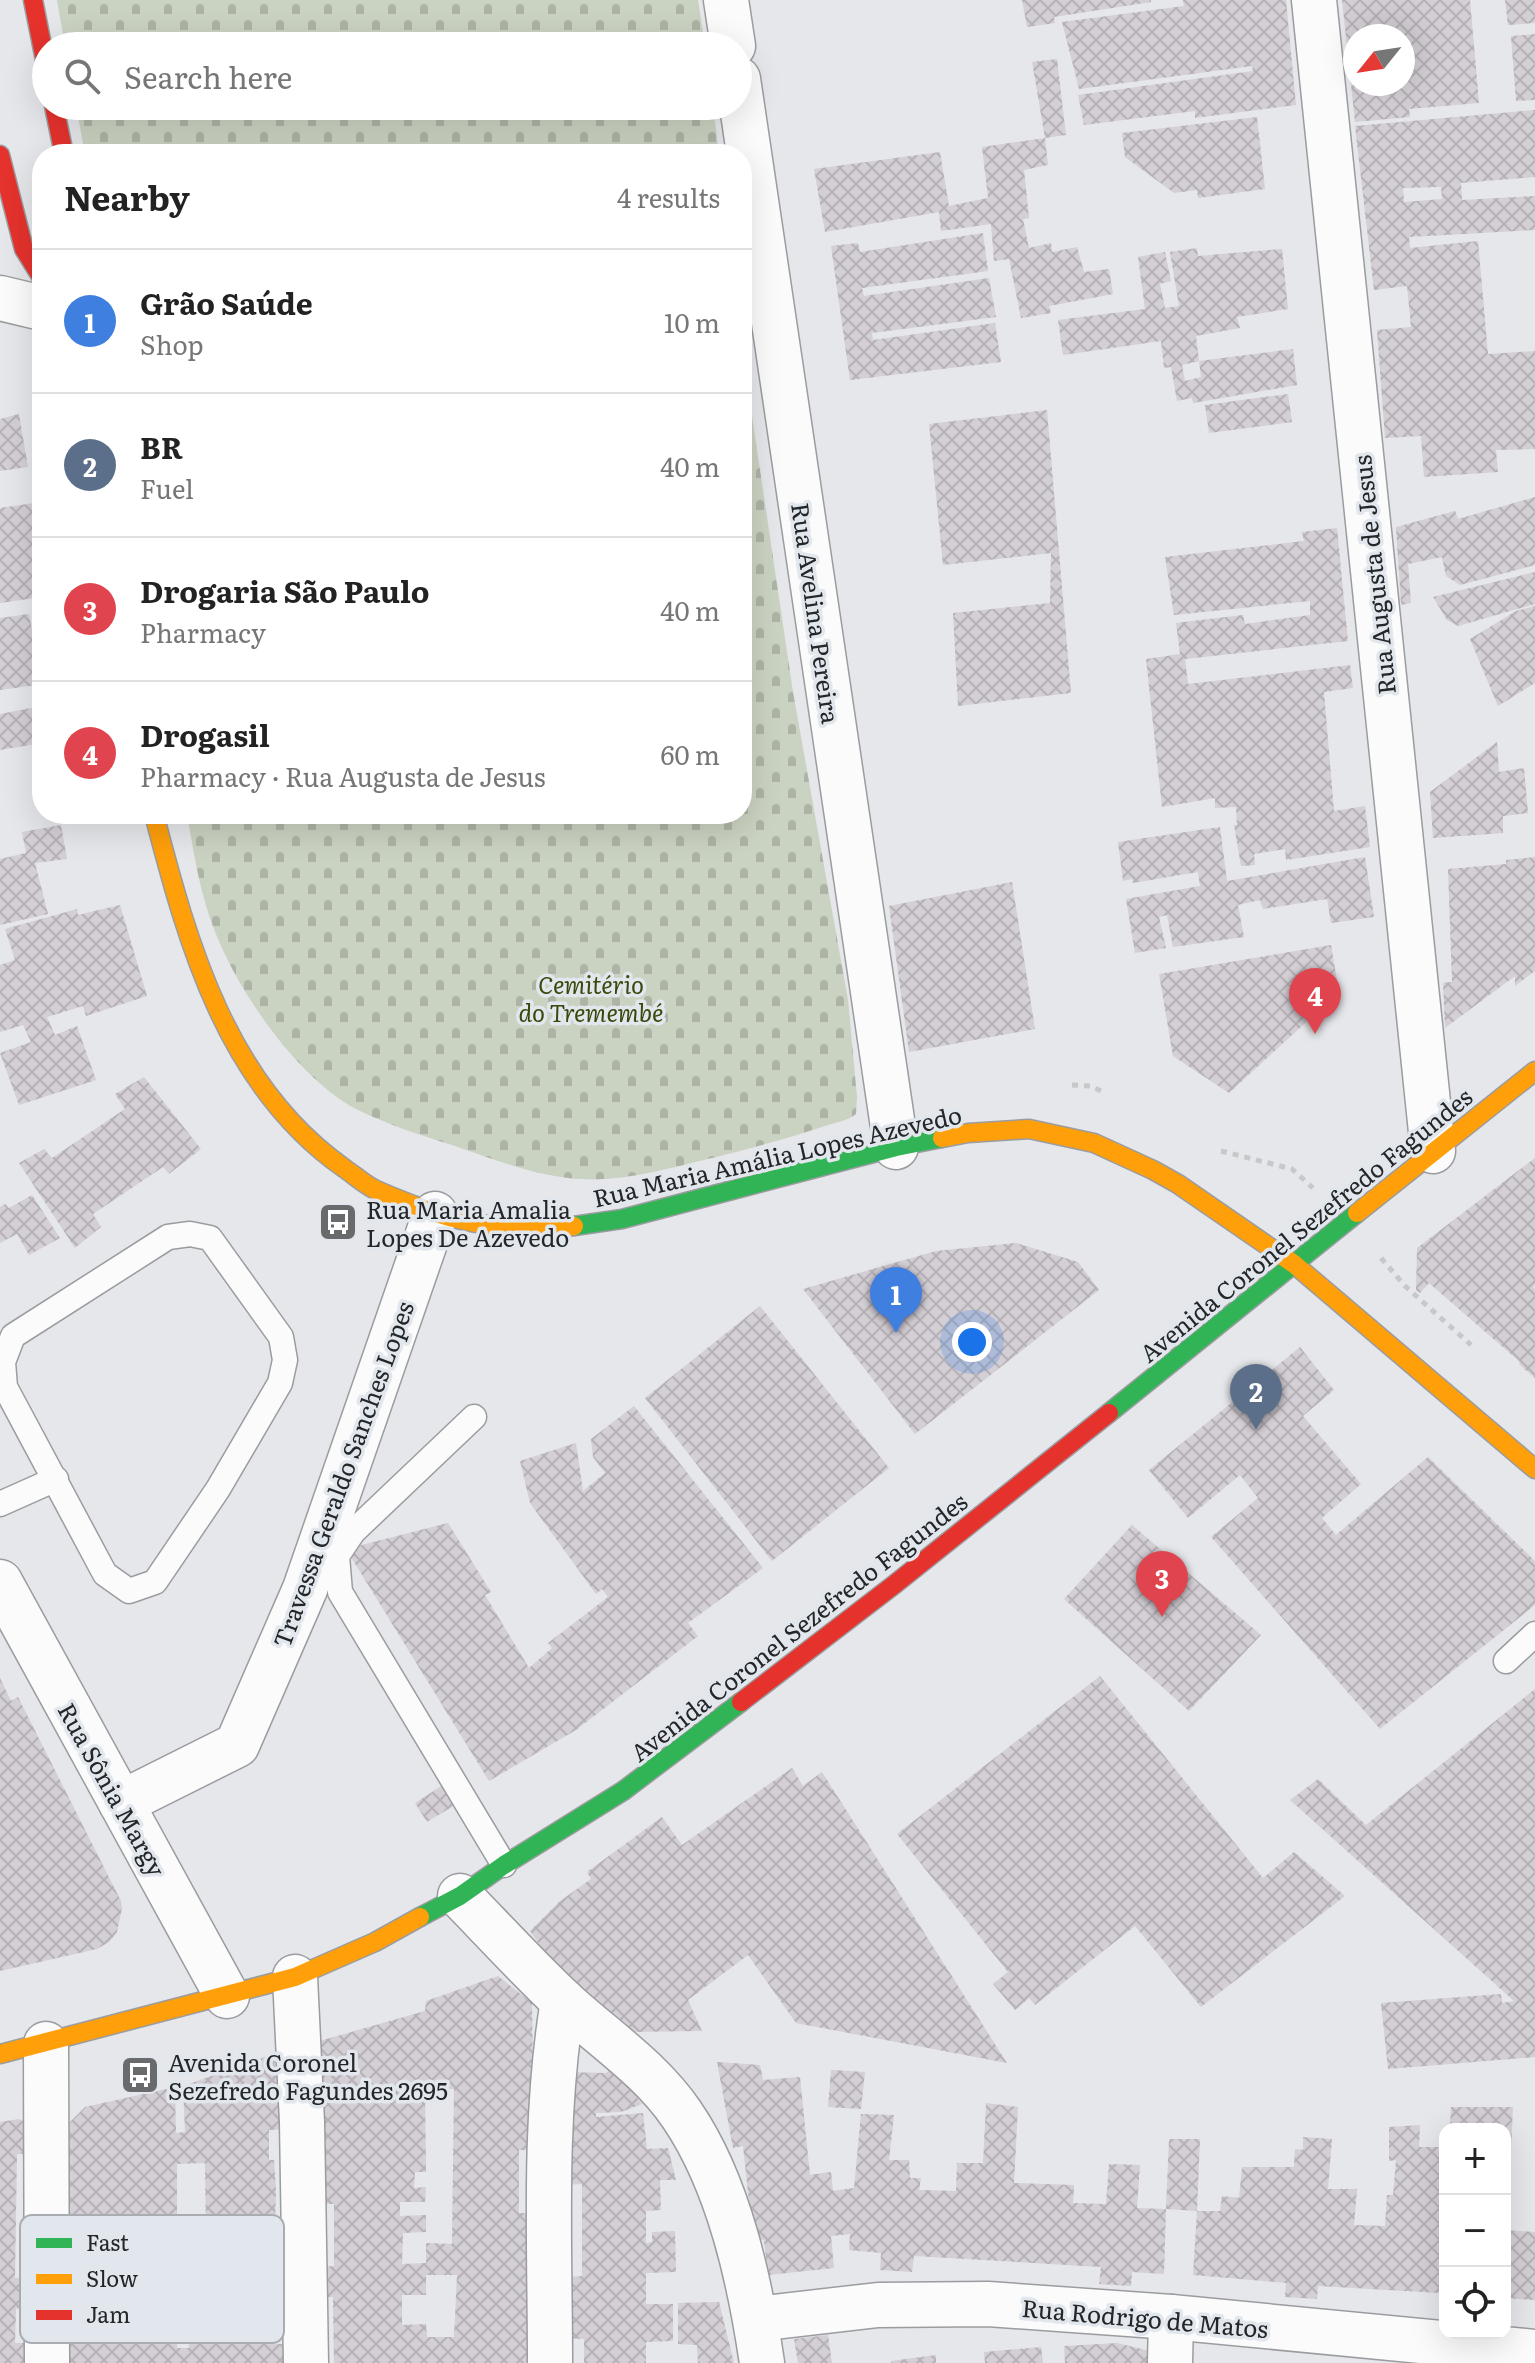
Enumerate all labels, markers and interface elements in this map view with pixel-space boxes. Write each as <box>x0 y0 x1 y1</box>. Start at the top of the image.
north arrow <box>1343 24 1415 96</box>
search box <box>32 32 752 120</box>
icon: search <box>60 54 104 98</box>
text: Search here <box>124 54 292 98</box>
text: Nearby <box>64 171 190 221</box>
text: 4 results <box>617 177 720 216</box>
text: Grão Saúde <box>140 280 313 324</box>
text: 1 <box>85 302 95 341</box>
text: 10 m <box>664 302 720 341</box>
text: Shop <box>140 324 204 363</box>
text: BR <box>140 424 183 468</box>
text: 2 <box>83 446 97 485</box>
text: 40 m <box>660 446 720 485</box>
street label: Rua Augusta de Jesus <box>1343 453 1403 696</box>
text: Fuel <box>140 468 194 507</box>
street label: Rua Avelina Pereira <box>784 500 850 726</box>
text: Drogaria São Paulo <box>140 568 430 612</box>
text: 3 <box>83 590 97 629</box>
text: 40 m <box>660 590 720 629</box>
text: Pharmacy <box>140 612 266 651</box>
text: Drogasil <box>140 712 270 756</box>
text: 4 <box>82 734 98 773</box>
text: 60 m <box>661 734 720 773</box>
text: Pharmacy · Rua Augusta de Jesus <box>140 756 546 795</box>
park label: Cemitério do Tremembé <box>518 966 664 1029</box>
pin: 4 <box>1289 968 1341 1034</box>
street label: Avenida Coronel Sezefredo Fagundes <box>1131 1078 1479 1370</box>
street label: Rua Maria Amália Lopes Azevedo <box>589 1095 965 1215</box>
place label: Rua Maria Amalia Lopes De Azevedo <box>366 1191 571 1254</box>
bus stop icon: Rua Maria Amalia Lopes De Azevedo <box>317 1201 359 1243</box>
pin: 1 <box>870 1267 922 1333</box>
street label: Travessa Geraldo Sanches Lopes <box>263 1296 421 1652</box>
your location <box>952 1322 992 1362</box>
pin: 2 <box>1230 1364 1282 1430</box>
street label: Avenida Coronel Sezefredo Fagundes <box>622 1483 974 1769</box>
pin: 3 <box>1136 1551 1188 1617</box>
street label: Rua Sônia Margy <box>51 1696 175 1882</box>
place label: Avenida Coronel Sezefredo Fagundes 2695 <box>168 2044 448 2107</box>
bus stop icon: Avenida Coronel Sezefredo Fagundes 2695 <box>119 2054 161 2096</box>
map controls <box>1439 2123 1511 2339</box>
button: + <box>1439 2123 1511 2195</box>
button: − <box>1439 2195 1511 2267</box>
legend <box>20 2215 284 2343</box>
text: Fast <box>86 2225 129 2258</box>
text: Slow <box>86 2261 138 2294</box>
button: locate <box>1439 2267 1511 2339</box>
street label: Rua Rodrigo de Matos <box>1020 2289 1270 2345</box>
text: Jam <box>86 2297 130 2330</box>

